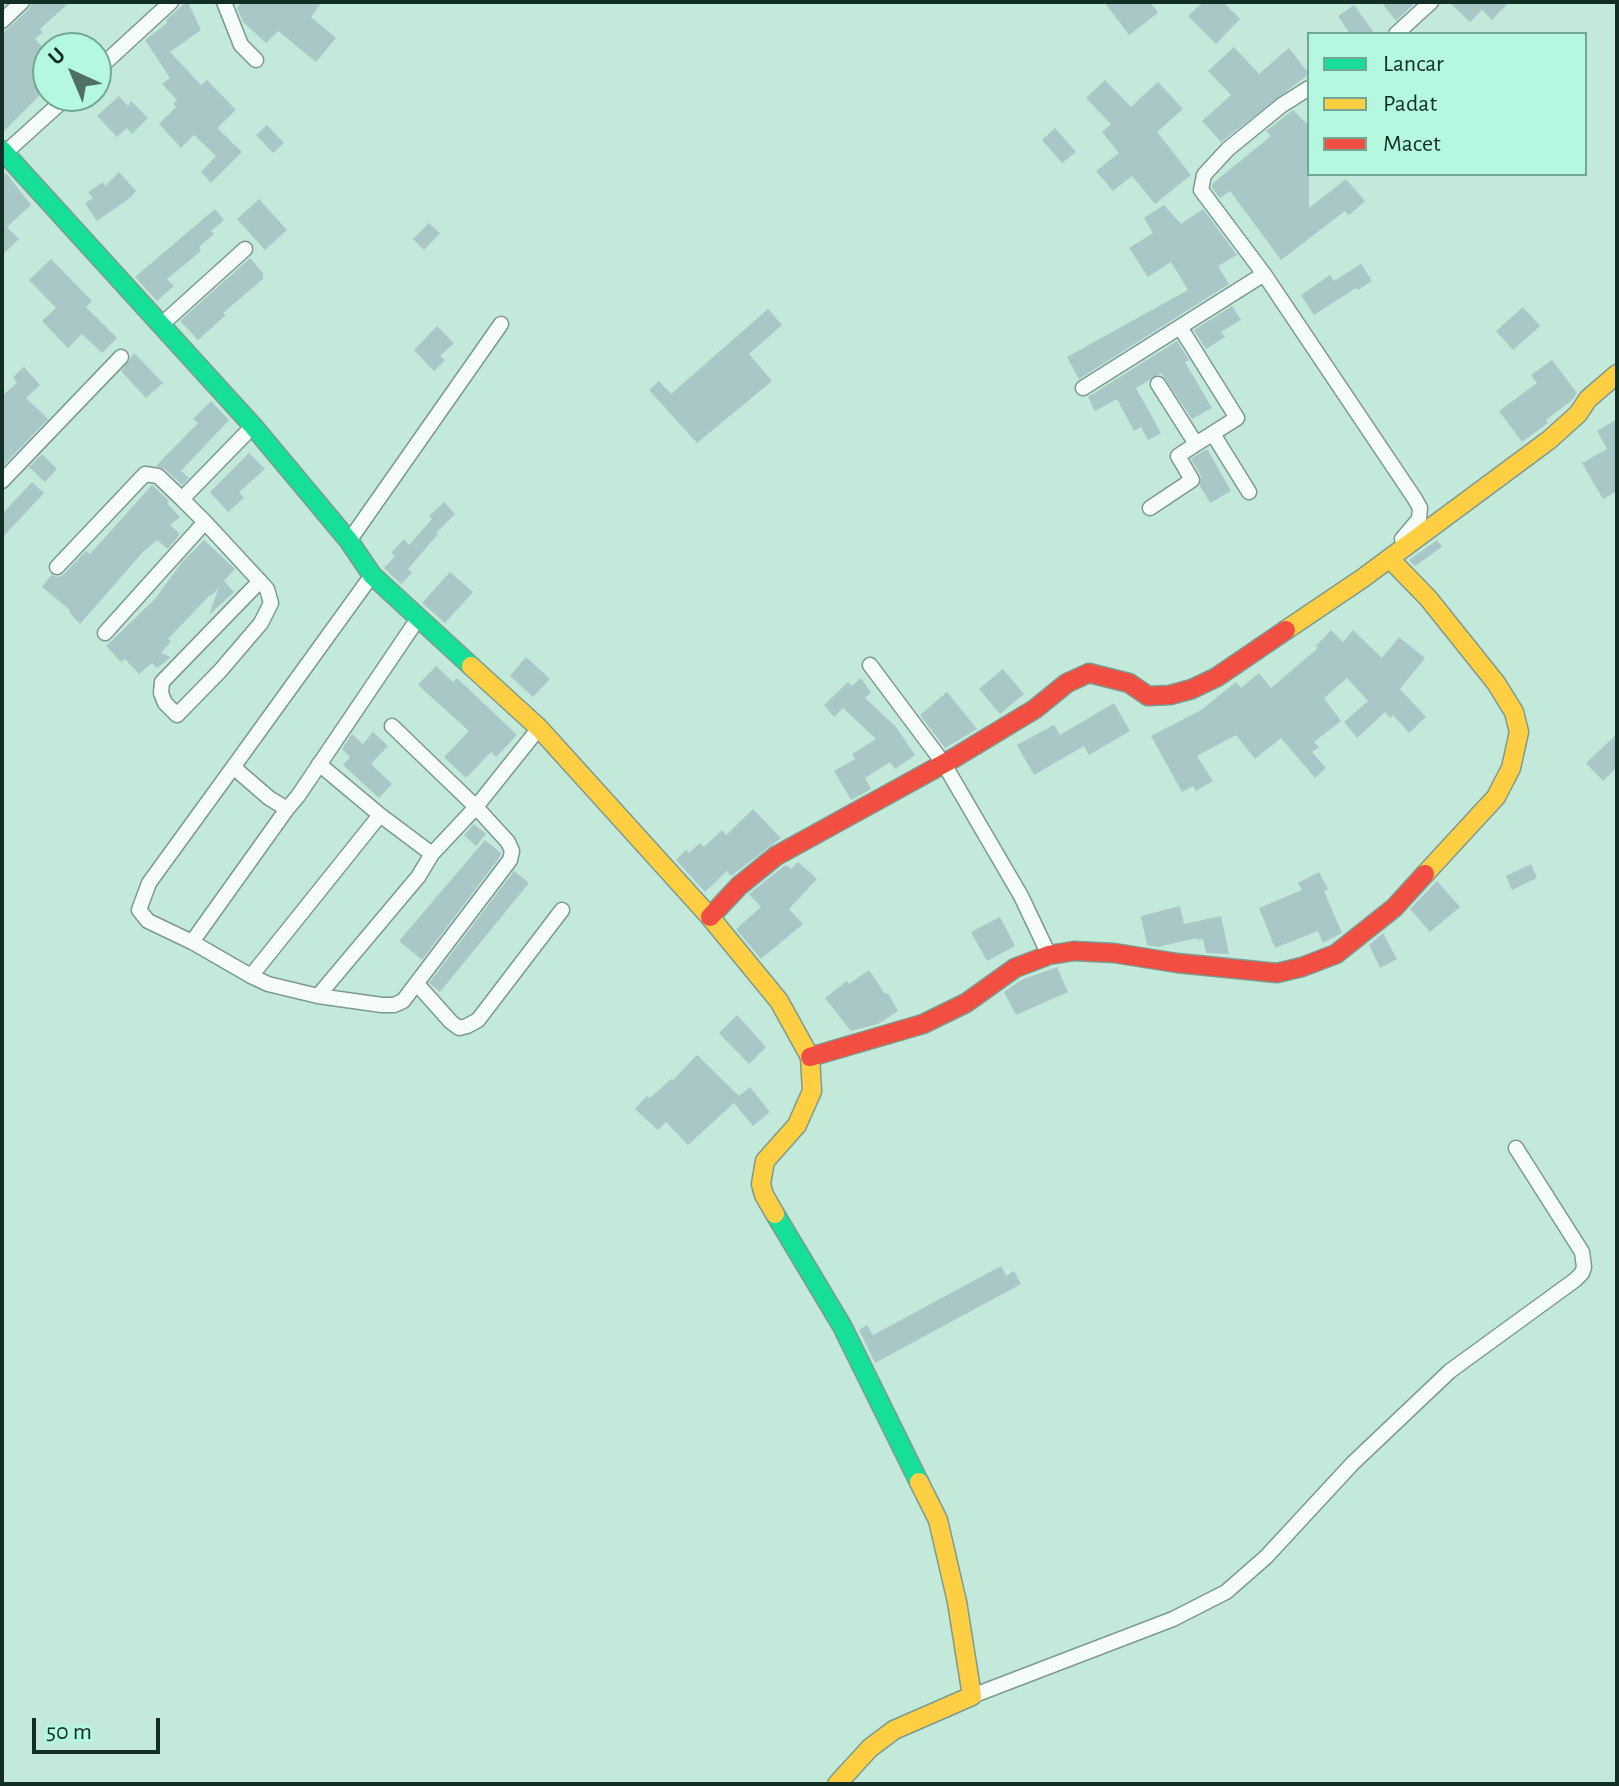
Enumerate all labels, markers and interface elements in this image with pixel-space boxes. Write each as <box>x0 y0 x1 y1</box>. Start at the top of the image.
north arrow <box>32 32 112 112</box>
legend <box>1307 32 1587 176</box>
text: U <box>44 43 69 69</box>
text: Lancar <box>1383 52 1444 76</box>
text: Padat <box>1383 92 1437 116</box>
text: Macet <box>1383 132 1441 156</box>
scale bar <box>36 1702 164 1752</box>
text: 50 m <box>46 1720 92 1744</box>

